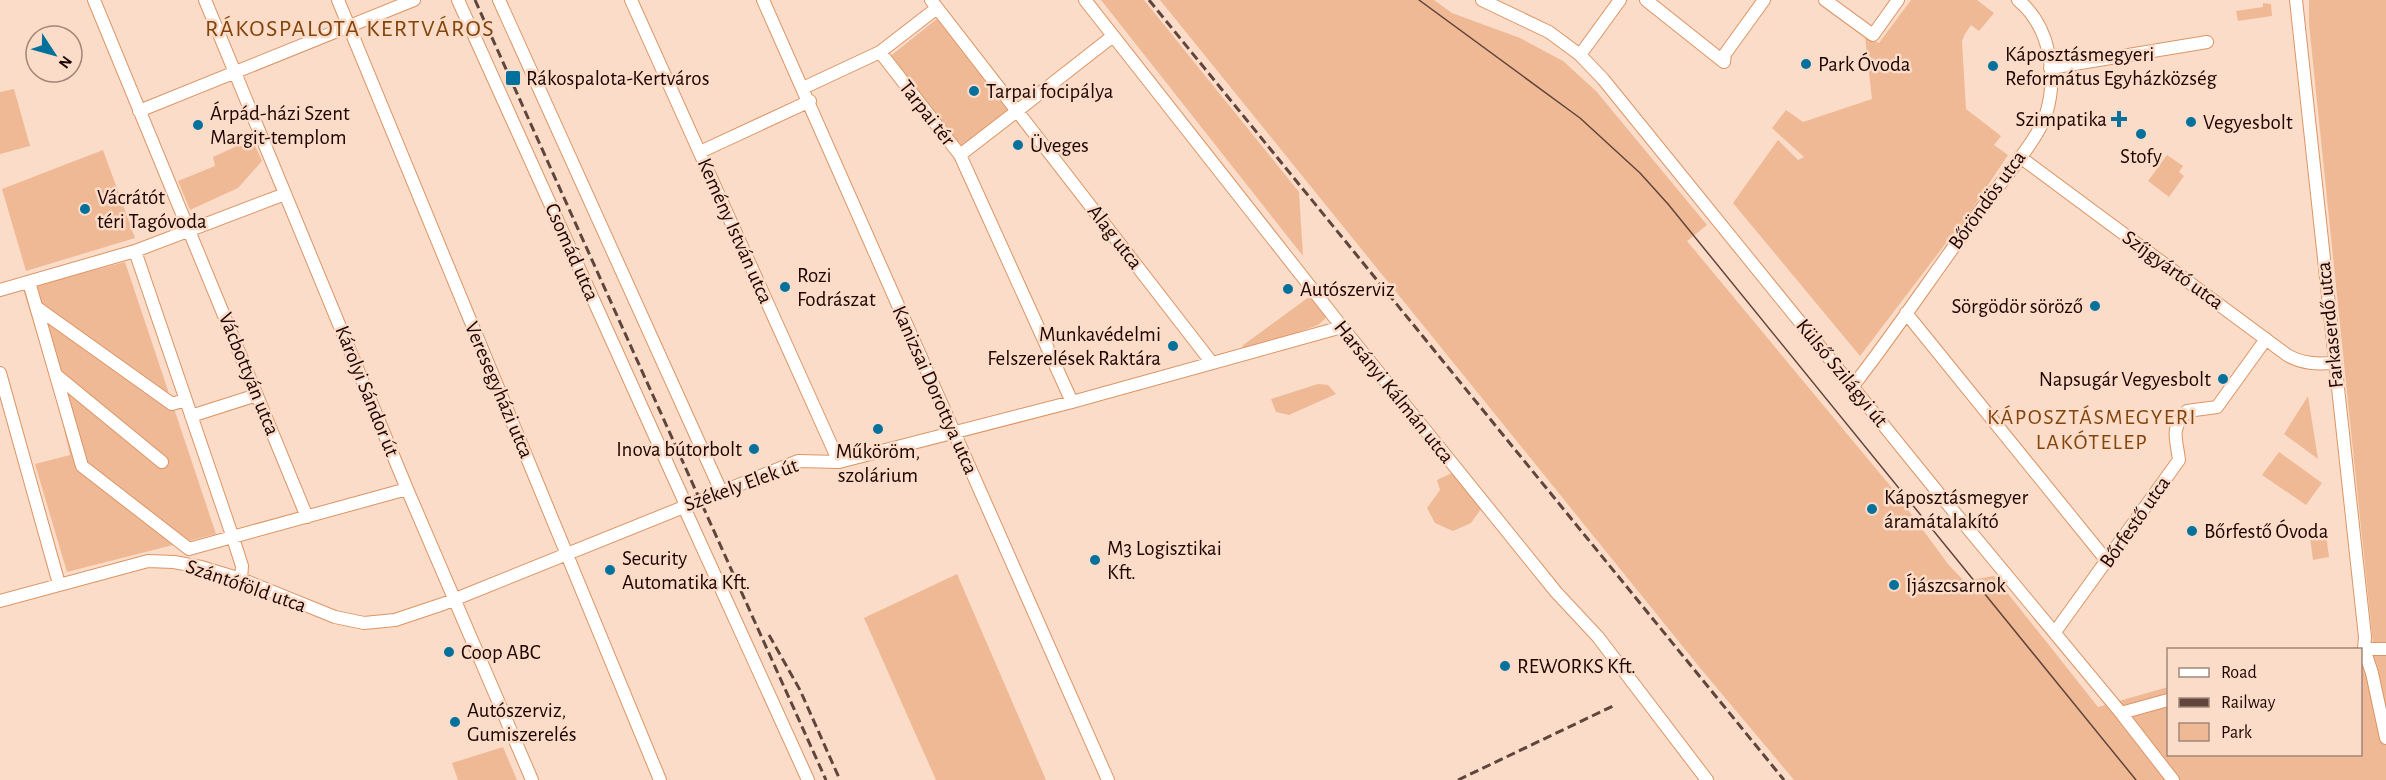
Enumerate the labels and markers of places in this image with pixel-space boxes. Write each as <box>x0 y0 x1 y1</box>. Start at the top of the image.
place label: Káposztásmegyeri Református Egyházközség <box>2005 44 2217 89</box>
place label: Park Óvoda <box>1818 52 1911 75</box>
marker: Park Óvoda <box>1799 57 1813 71</box>
marker: Káposztásmegyeri Református Egyházközség <box>1986 59 2000 73</box>
place label: Rákospalota-Kertváros <box>526 68 709 89</box>
marker: Rákospalota-Kertváros <box>504 69 522 87</box>
place label: Tarpai focipálya <box>986 81 1114 102</box>
marker: Tarpai focipálya <box>967 84 981 98</box>
place label: Árpád-házi Szent Margit-templom <box>210 101 350 148</box>
place label: Szimpatika <box>2016 109 2107 130</box>
marker: Szimpatika <box>2112 112 2126 126</box>
place label: Vegyesbolt <box>2203 112 2293 133</box>
marker: Vegyesbolt <box>2184 115 2198 129</box>
marker: Árpád-házi Szent Margit-templom <box>191 118 205 132</box>
marker: Stofy <box>2134 127 2148 141</box>
place label: Üveges <box>1030 134 1089 156</box>
marker: Üveges <box>1011 138 1025 152</box>
place label: Stofy <box>2120 146 2162 167</box>
place label: Vácrátót téri Tagóvoda <box>97 187 207 232</box>
marker: Vácrátót téri Tagóvoda <box>78 202 92 216</box>
place label: Rozi Fodrászat <box>797 265 876 310</box>
place label: Autószerviz <box>1300 279 1395 300</box>
marker: Rozi Fodrászat <box>778 280 792 294</box>
marker: Autószerviz <box>1281 282 1295 296</box>
place label: Sörgödör söröző <box>1952 296 2083 317</box>
marker: Sörgödör söröző <box>2088 299 2102 313</box>
place label: Munkavédelmi Felszerelések Raktára <box>987 324 1161 369</box>
marker: Munkavédelmi Felszerelések Raktára <box>1166 339 1180 353</box>
place label: Napsugár Vegyesbolt <box>2039 369 2211 390</box>
marker: Napsugár Vegyesbolt <box>2216 372 2230 386</box>
marker: Műköröm, szolárium <box>871 422 885 436</box>
place label: Inova bútorbolt <box>616 439 742 460</box>
place label: Műköröm, szolárium <box>836 441 920 486</box>
marker: Inova bútorbolt <box>747 442 761 456</box>
place label: Káposztásmegyer áramátalakító <box>1884 487 2028 532</box>
marker: Káposztásmegyer áramátalakító <box>1865 502 1879 516</box>
place label: Bőrfestő Óvoda <box>2204 519 2329 542</box>
marker: Bőrfestő Óvoda <box>2185 524 2199 538</box>
place label: M3 Logisztikai Kft. <box>1107 538 1222 583</box>
place label: Security Automatika Kft. <box>622 548 750 593</box>
marker: M3 Logisztikai Kft. <box>1088 553 1102 567</box>
marker: Security Automatika Kft. <box>603 563 617 577</box>
place label: Íjászcsarnok <box>1906 573 2006 596</box>
marker: Íjászcsarnok <box>1887 578 1901 592</box>
place label: Coop ABC <box>461 642 541 663</box>
marker: Coop ABC <box>442 645 456 659</box>
place label: REWORKS Kft. <box>1517 656 1636 677</box>
marker: REWORKS Kft. <box>1498 659 1512 673</box>
place label: Autószerviz, Gumiszerelés <box>467 700 576 745</box>
marker: Autószerviz, Gumiszerelés <box>448 715 462 729</box>

